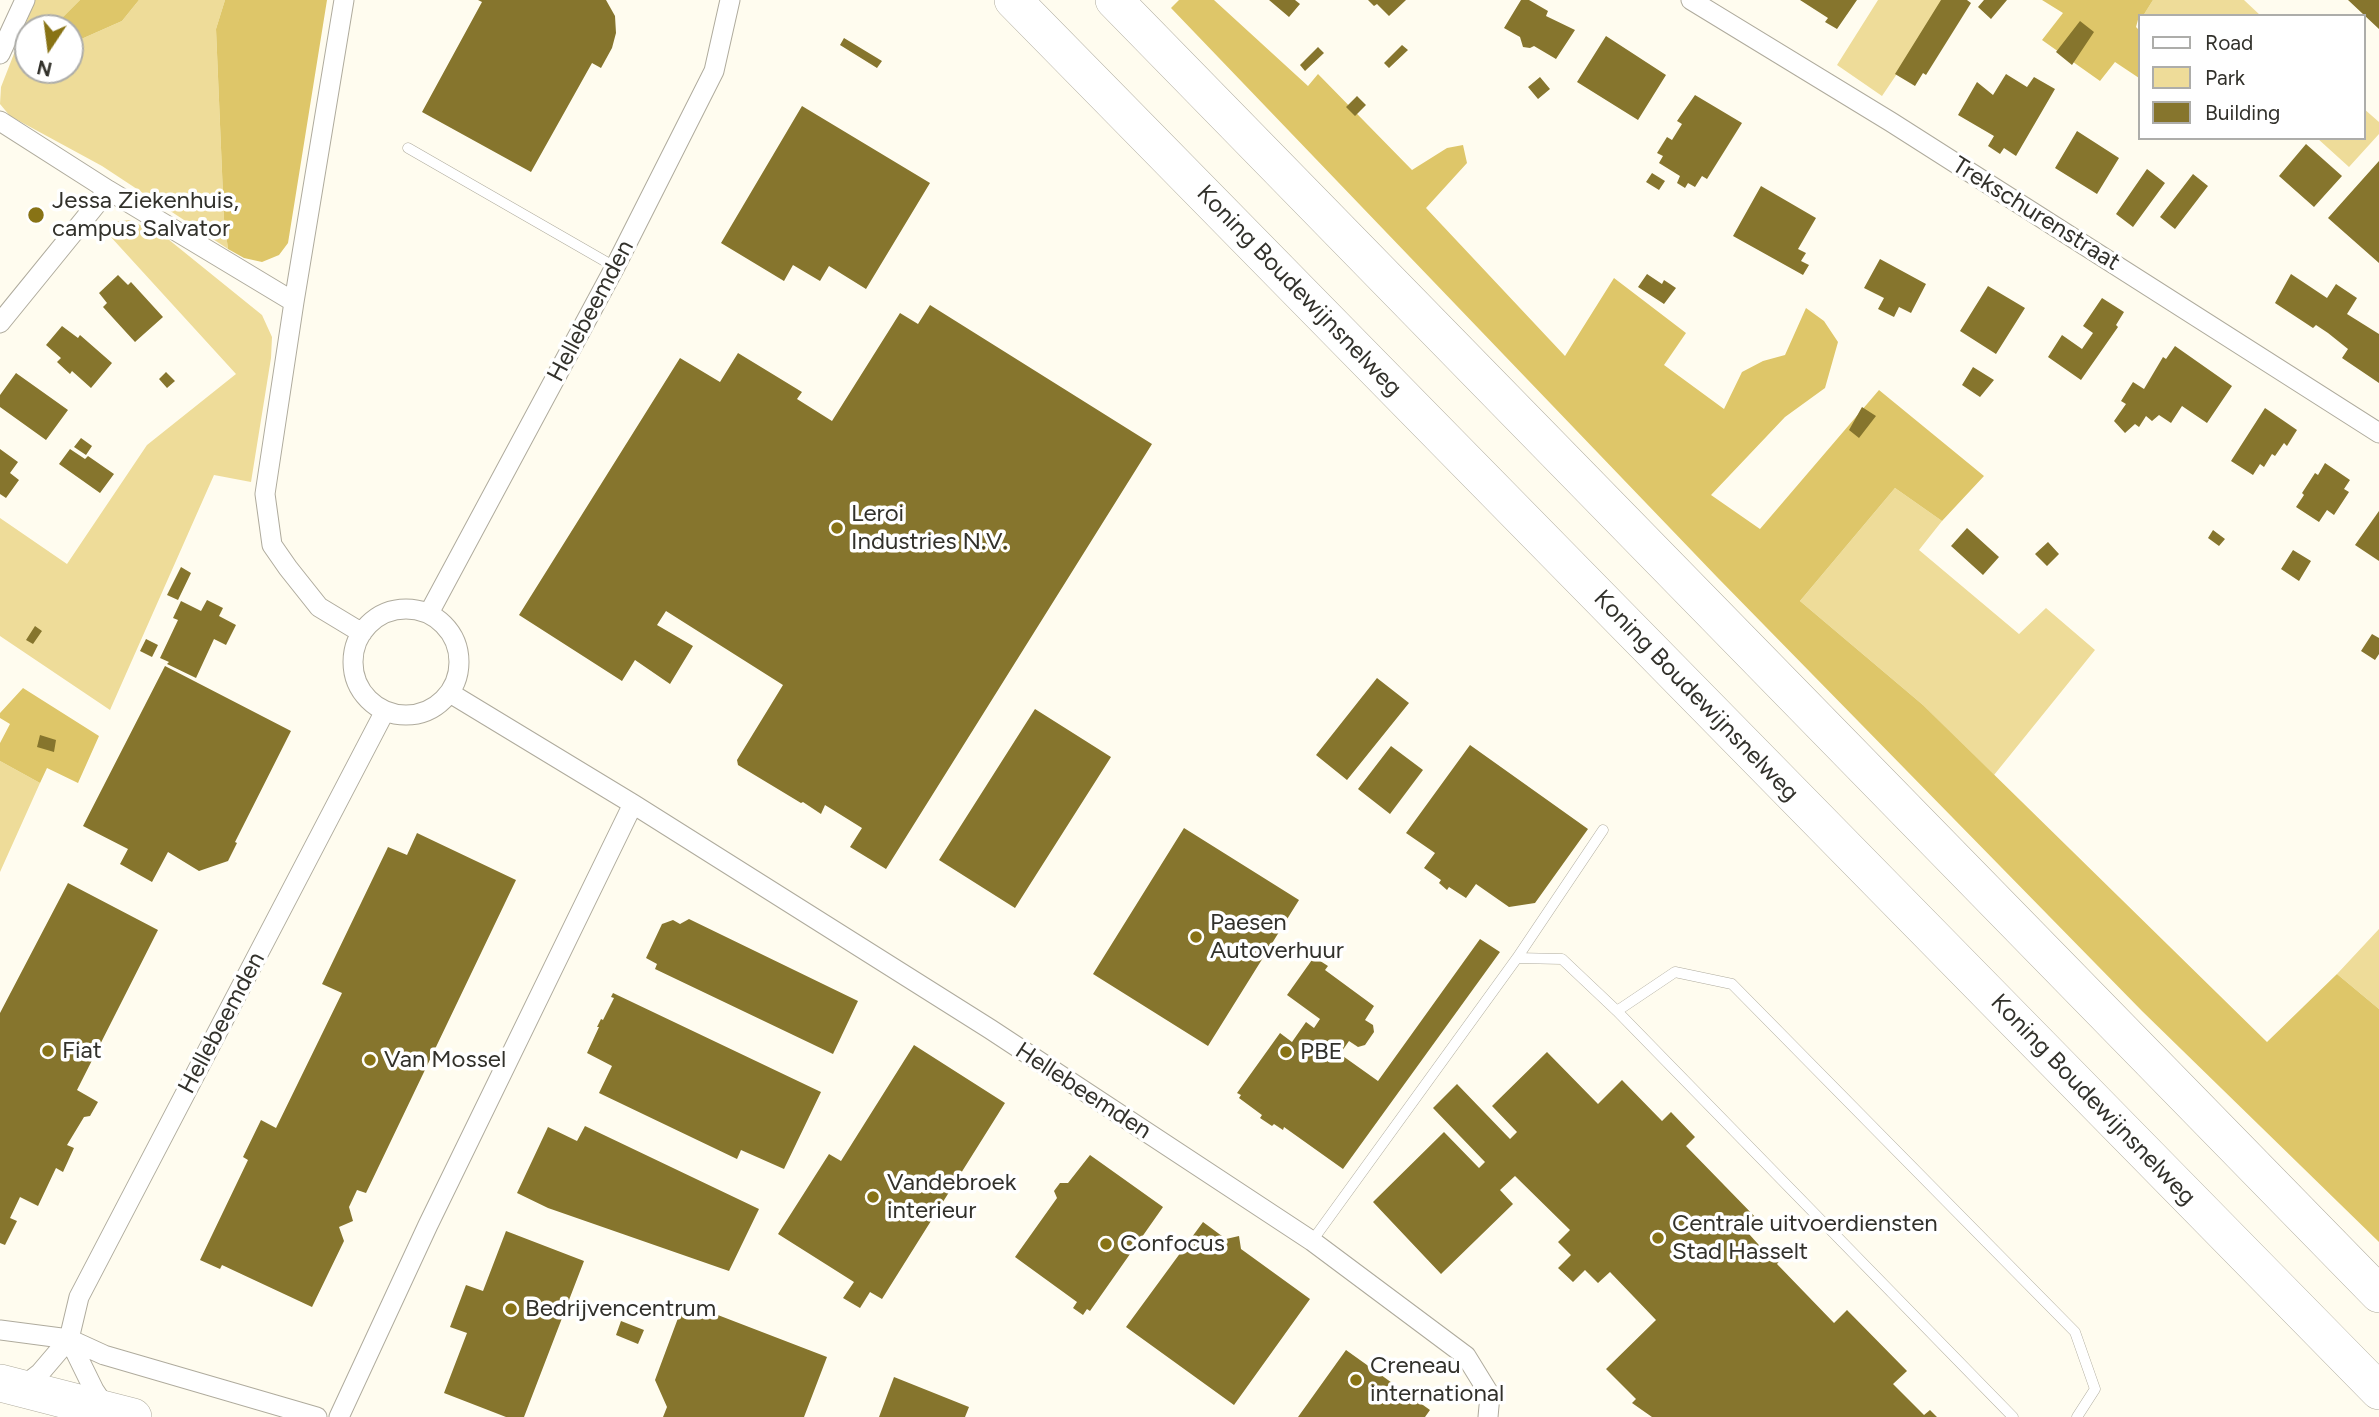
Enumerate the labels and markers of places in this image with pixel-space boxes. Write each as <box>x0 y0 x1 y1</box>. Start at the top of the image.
place label: Jessa Ziekenhuis, campus Salvator <box>52 187 239 243</box>
marker: Jessa Ziekenhuis, campus Salvator <box>26 205 46 225</box>
place label: Leroi Industries N.V. <box>851 500 1008 556</box>
marker: Leroi Industries N.V. <box>829 520 845 536</box>
place label: Paesen Autoverhuur <box>1210 909 1344 965</box>
marker: Paesen Autoverhuur <box>1188 929 1204 945</box>
place label: Fiat <box>62 1037 102 1065</box>
place label: PBE <box>1300 1038 1343 1066</box>
marker: Fiat <box>40 1043 56 1059</box>
marker: PBE <box>1278 1044 1294 1060</box>
place label: Van Mossel <box>384 1046 506 1074</box>
marker: Van Mossel <box>362 1052 378 1068</box>
place label: Vandebroek interieur <box>887 1169 1016 1225</box>
marker: Vandebroek interieur <box>865 1189 881 1205</box>
place label: Centrale uitvoerdiensten Stad Hasselt <box>1672 1210 1938 1266</box>
place label: Confocus <box>1120 1230 1225 1258</box>
marker: Centrale uitvoerdiensten Stad Hasselt <box>1650 1230 1666 1246</box>
marker: Confocus <box>1098 1236 1114 1252</box>
place label: Bedrijvencentrum <box>525 1295 716 1323</box>
marker: Bedrijvencentrum <box>503 1301 519 1317</box>
place label: Creneau international <box>1370 1352 1504 1408</box>
marker: Creneau international <box>1348 1372 1364 1388</box>

